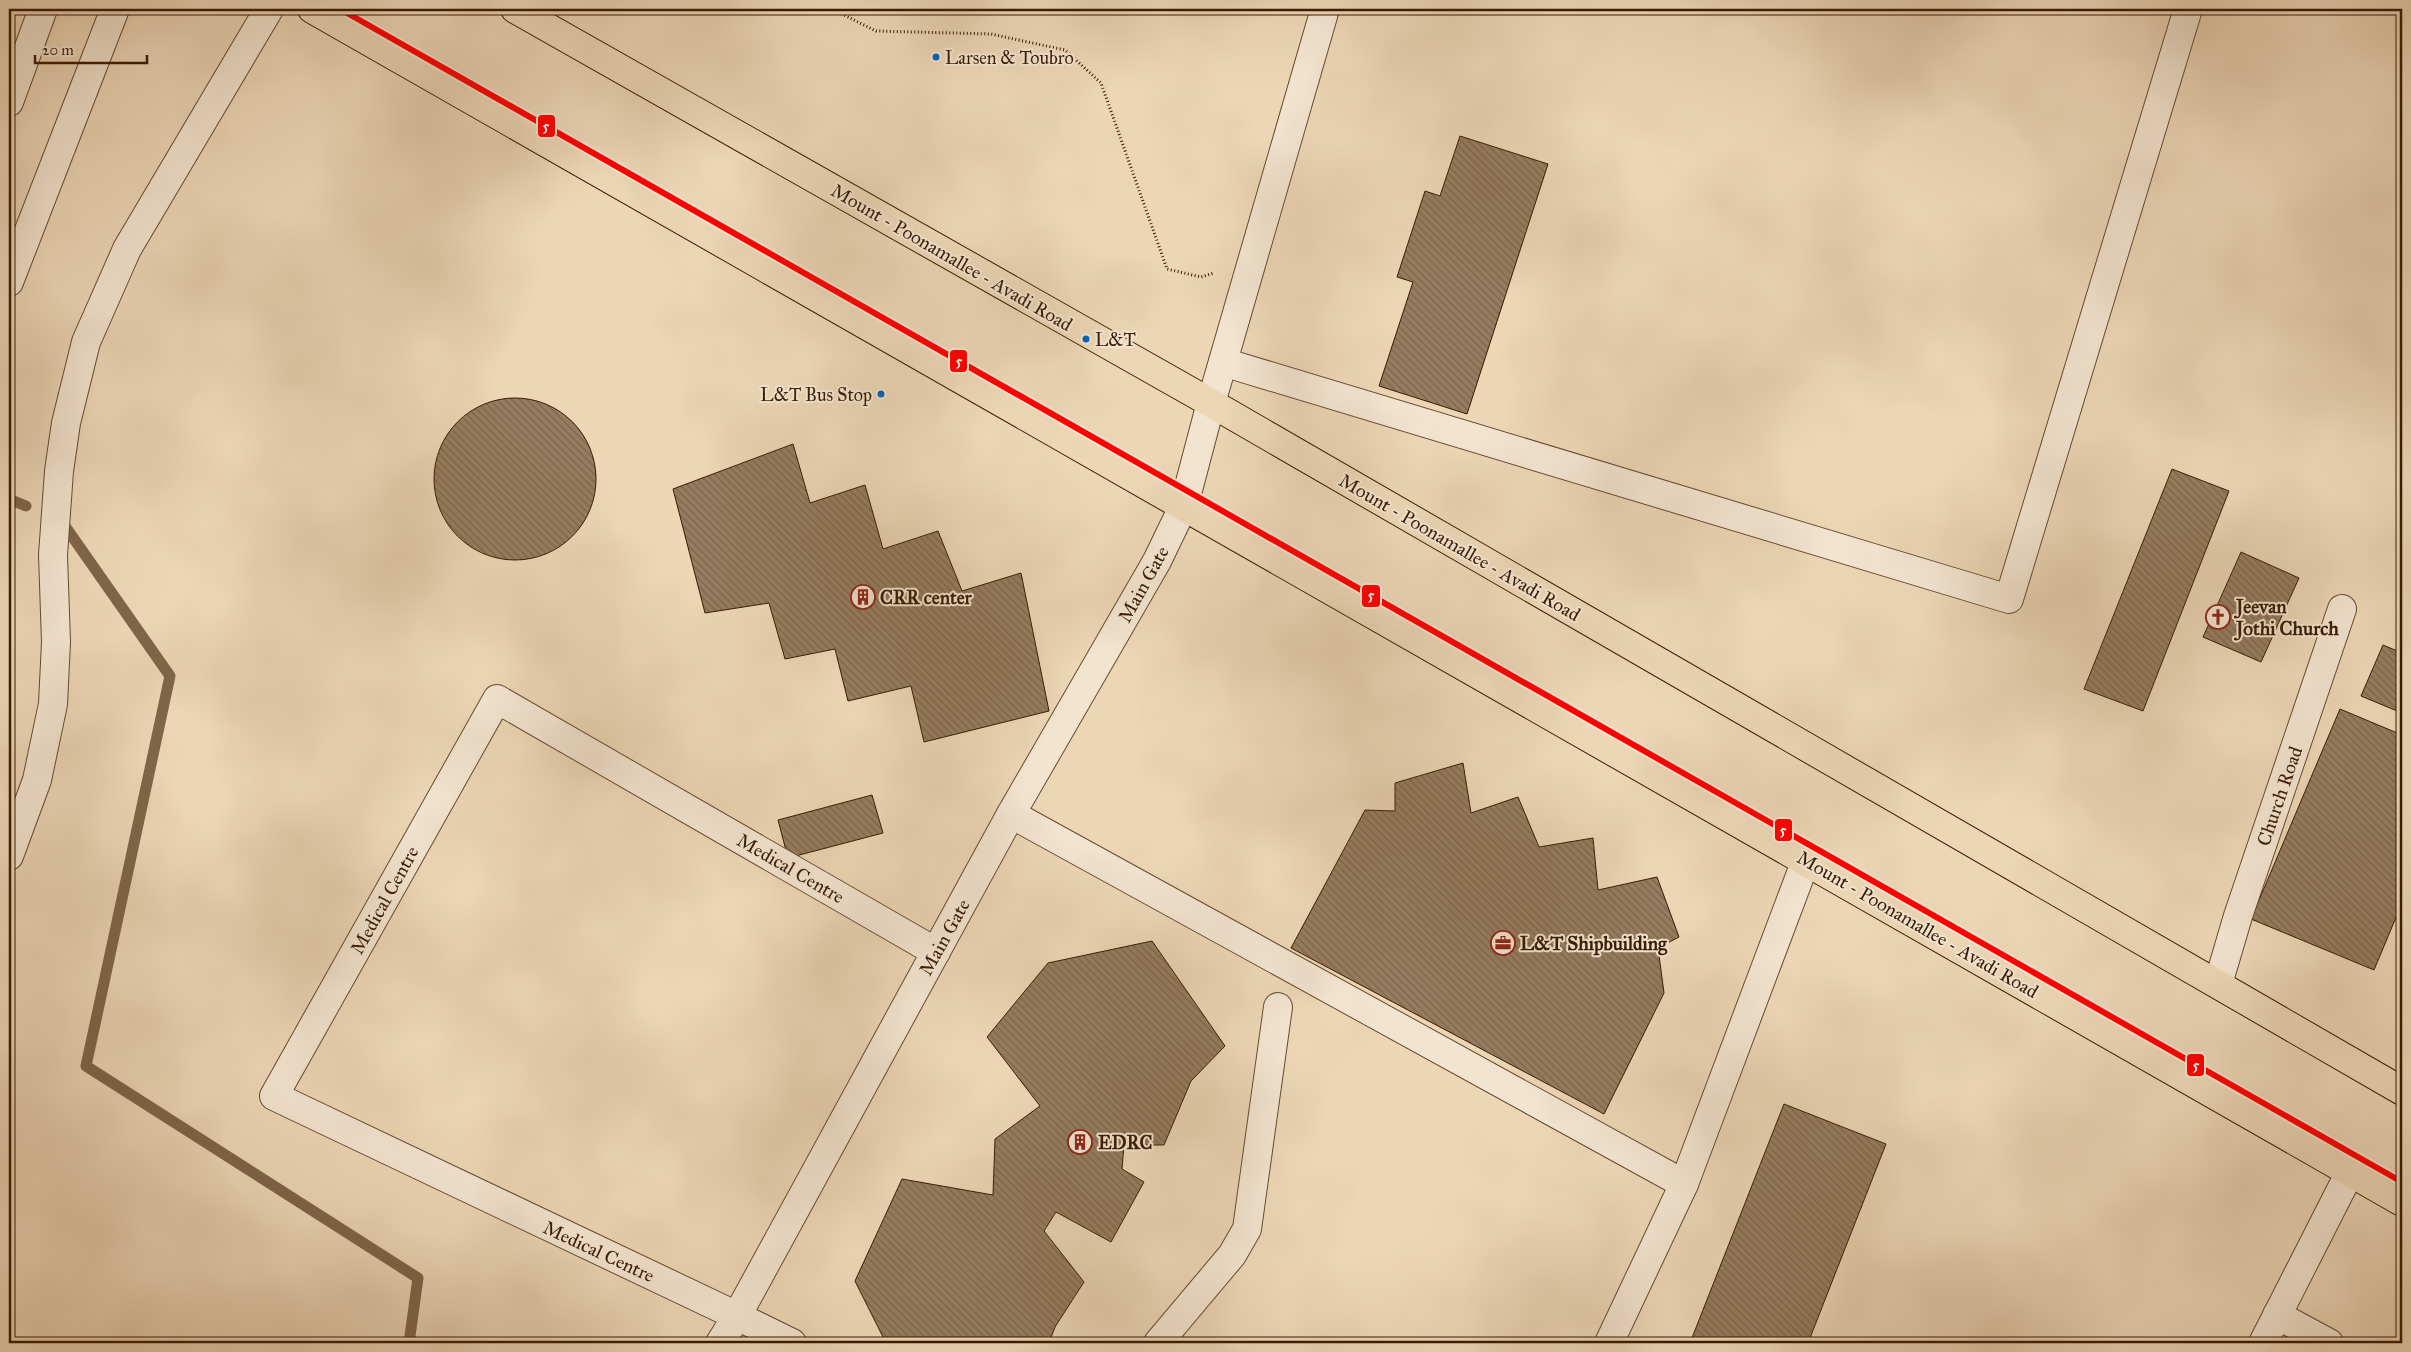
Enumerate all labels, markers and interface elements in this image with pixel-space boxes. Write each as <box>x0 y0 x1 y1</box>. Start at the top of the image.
scale bar <box>35 32 148 64</box>
text: 20 m <box>42 41 74 59</box>
place label: Larsen & Toubro <box>945 47 1074 69</box>
marker: Larsen & Toubro <box>931 52 941 62</box>
line badge: 5 <box>537 114 556 138</box>
text: 5 <box>543 118 550 135</box>
street label: Mount - Poonamallee - Avadi Road <box>827 179 1077 336</box>
place label: L&T <box>1095 329 1136 351</box>
marker: L&T <box>1081 334 1091 344</box>
line badge: 5 <box>949 349 968 373</box>
text: 5 <box>956 353 963 370</box>
place label: L&T Bus Stop <box>760 384 872 406</box>
marker: L&T Bus Stop <box>876 389 886 399</box>
street label: Mount - Poonamallee - Avadi Road <box>1335 469 1585 626</box>
street label: Main Gate <box>1113 542 1174 626</box>
building icon: CRR center <box>850 584 876 610</box>
line badge: 5 <box>1361 584 1381 608</box>
place label: CRR center <box>880 586 973 609</box>
text: 5 <box>1368 587 1375 604</box>
place label: Jeevan Jothi Church <box>2233 595 2339 641</box>
church icon: Jeevan Jothi Church <box>2205 604 2231 630</box>
street label: Church Road <box>2252 743 2307 849</box>
line badge: 5 <box>1774 818 1793 842</box>
text: 5 <box>1780 822 1787 839</box>
street label: Medical Centre <box>733 828 849 908</box>
street label: Medical Centre <box>345 842 424 958</box>
street label: Mount - Poonamallee - Avadi Road <box>1793 846 2043 1003</box>
street label: Main Gate <box>914 895 975 979</box>
office icon: L&T Shipbuilding <box>1490 930 1516 956</box>
place label: L&T Shipbuilding <box>1520 932 1668 956</box>
line badge: 5 <box>2186 1053 2205 1077</box>
text: 5 <box>2193 1057 2200 1074</box>
building icon: EDRC <box>1067 1129 1093 1155</box>
place label: EDRC <box>1098 1131 1152 1154</box>
street label: Medical Centre <box>540 1216 658 1287</box>

